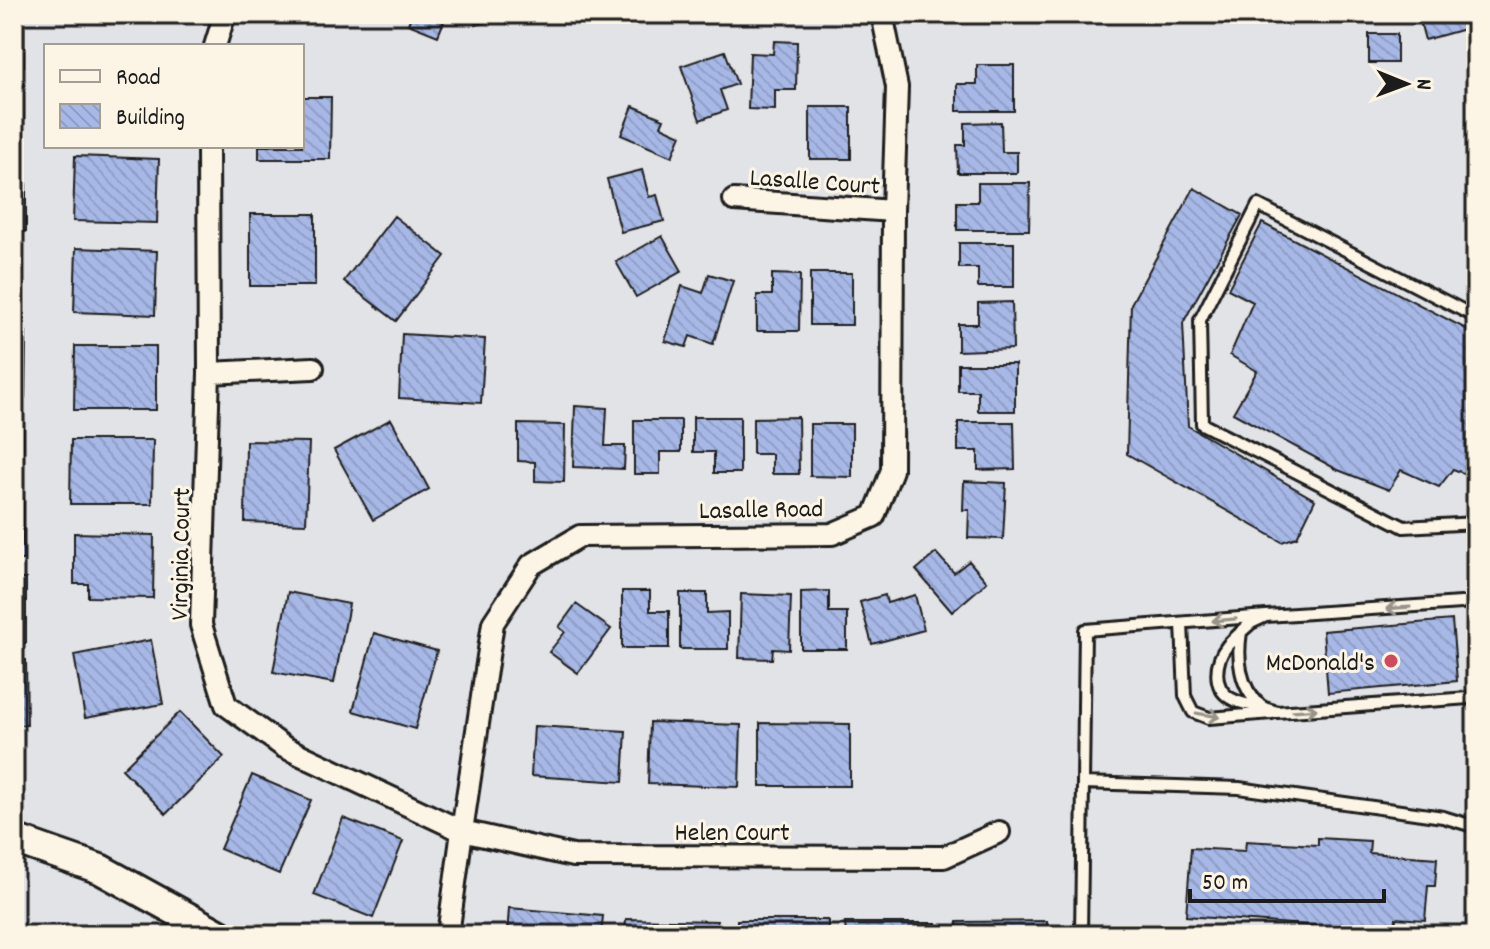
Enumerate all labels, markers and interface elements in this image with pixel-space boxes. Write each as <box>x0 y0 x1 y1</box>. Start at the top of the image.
legend <box>44 44 304 148</box>
north arrow <box>1366 44 1446 124</box>
text: Road <box>116 62 161 96</box>
text: N <box>1407 79 1438 90</box>
text: Building <box>116 102 185 136</box>
street label: Lasalle Court <box>748 160 882 207</box>
street label: Virginia Court <box>163 487 202 621</box>
street label: Lasalle Road <box>699 492 824 531</box>
one-way arrow <box>1385 600 1412 615</box>
one-way arrow <box>1211 613 1238 628</box>
place label: McDonald's <box>1266 646 1375 683</box>
marker: McDonald's <box>1382 652 1400 670</box>
one-way arrow <box>1291 702 1318 717</box>
one-way arrow <box>1195 708 1221 723</box>
street label: Helen Court <box>674 816 790 853</box>
scale bar <box>1190 853 1384 903</box>
text: 50 m <box>1202 867 1248 901</box>

